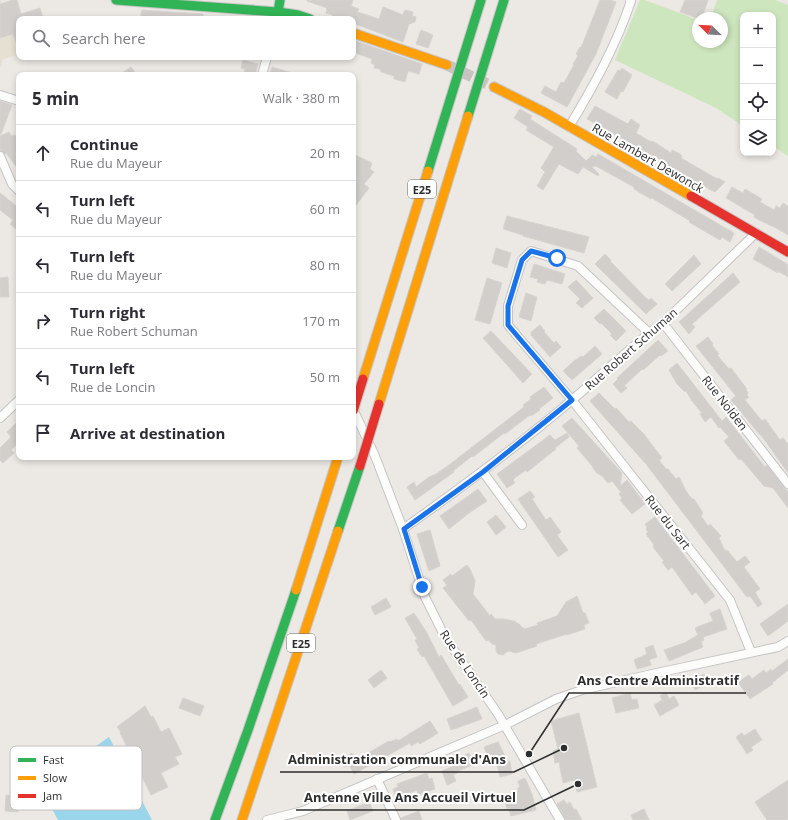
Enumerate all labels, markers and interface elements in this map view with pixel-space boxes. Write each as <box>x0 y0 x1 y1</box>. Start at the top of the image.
north arrow <box>692 12 728 48</box>
map controls <box>740 12 776 156</box>
button: + <box>740 12 776 48</box>
search box <box>16 16 356 60</box>
icon: search <box>30 27 52 49</box>
text: Search here <box>62 28 146 48</box>
button: − <box>740 48 776 84</box>
button: locate <box>740 84 776 120</box>
text: 5 min <box>32 87 79 110</box>
text: Walk · 380 m <box>263 89 340 107</box>
street label: Rue Lambert Dewonck <box>589 119 708 197</box>
button: layers <box>740 120 776 156</box>
text: Continue <box>70 134 138 154</box>
icon: ahead <box>32 142 54 164</box>
text: 20 m <box>310 144 340 162</box>
text: Rue du Mayeur <box>70 154 162 172</box>
road number: E25 <box>408 180 436 198</box>
text: Turn left <box>70 190 135 210</box>
icon: left <box>32 198 54 220</box>
text: 60 m <box>310 200 340 218</box>
text: Rue du Mayeur <box>70 210 162 228</box>
text: Turn left <box>70 246 135 266</box>
route start <box>548 249 566 267</box>
icon: left <box>32 254 54 276</box>
text: 80 m <box>310 256 340 274</box>
text: Rue du Mayeur <box>70 266 162 284</box>
text: Turn right <box>70 302 145 322</box>
street label: Rue Robert Schuman <box>581 304 681 394</box>
icon: right <box>32 310 54 332</box>
text: 170 m <box>302 312 340 330</box>
text: Rue Robert Schuman <box>70 322 198 340</box>
text: Turn left <box>70 358 135 378</box>
icon: left <box>32 366 54 388</box>
text: 50 m <box>310 368 340 386</box>
street label: Rue Nolden <box>698 372 752 434</box>
text: Rue de Loncin <box>70 378 155 396</box>
icon: arrive <box>32 422 54 444</box>
text: Arrive at destination <box>70 423 225 443</box>
street label: Rue du Sart <box>641 491 695 553</box>
route end <box>413 578 431 596</box>
street label: Rue de Loncin <box>436 627 494 701</box>
road number: E25 <box>287 634 315 652</box>
callout: Ans Centre Administratif <box>569 668 746 693</box>
text: Ans Centre Administratif <box>577 671 740 689</box>
legend <box>10 746 142 810</box>
callout: Administration communale d'Ans <box>280 747 514 772</box>
text: Administration communale d'Ans <box>288 750 506 768</box>
text: Fast <box>43 752 64 767</box>
text: Slow <box>43 770 67 785</box>
callout: Antenne Ville Ans Accueil Virtuel <box>296 785 524 810</box>
text: Jam <box>42 788 62 803</box>
text: Antenne Ville Ans Accueil Virtuel <box>304 788 516 806</box>

